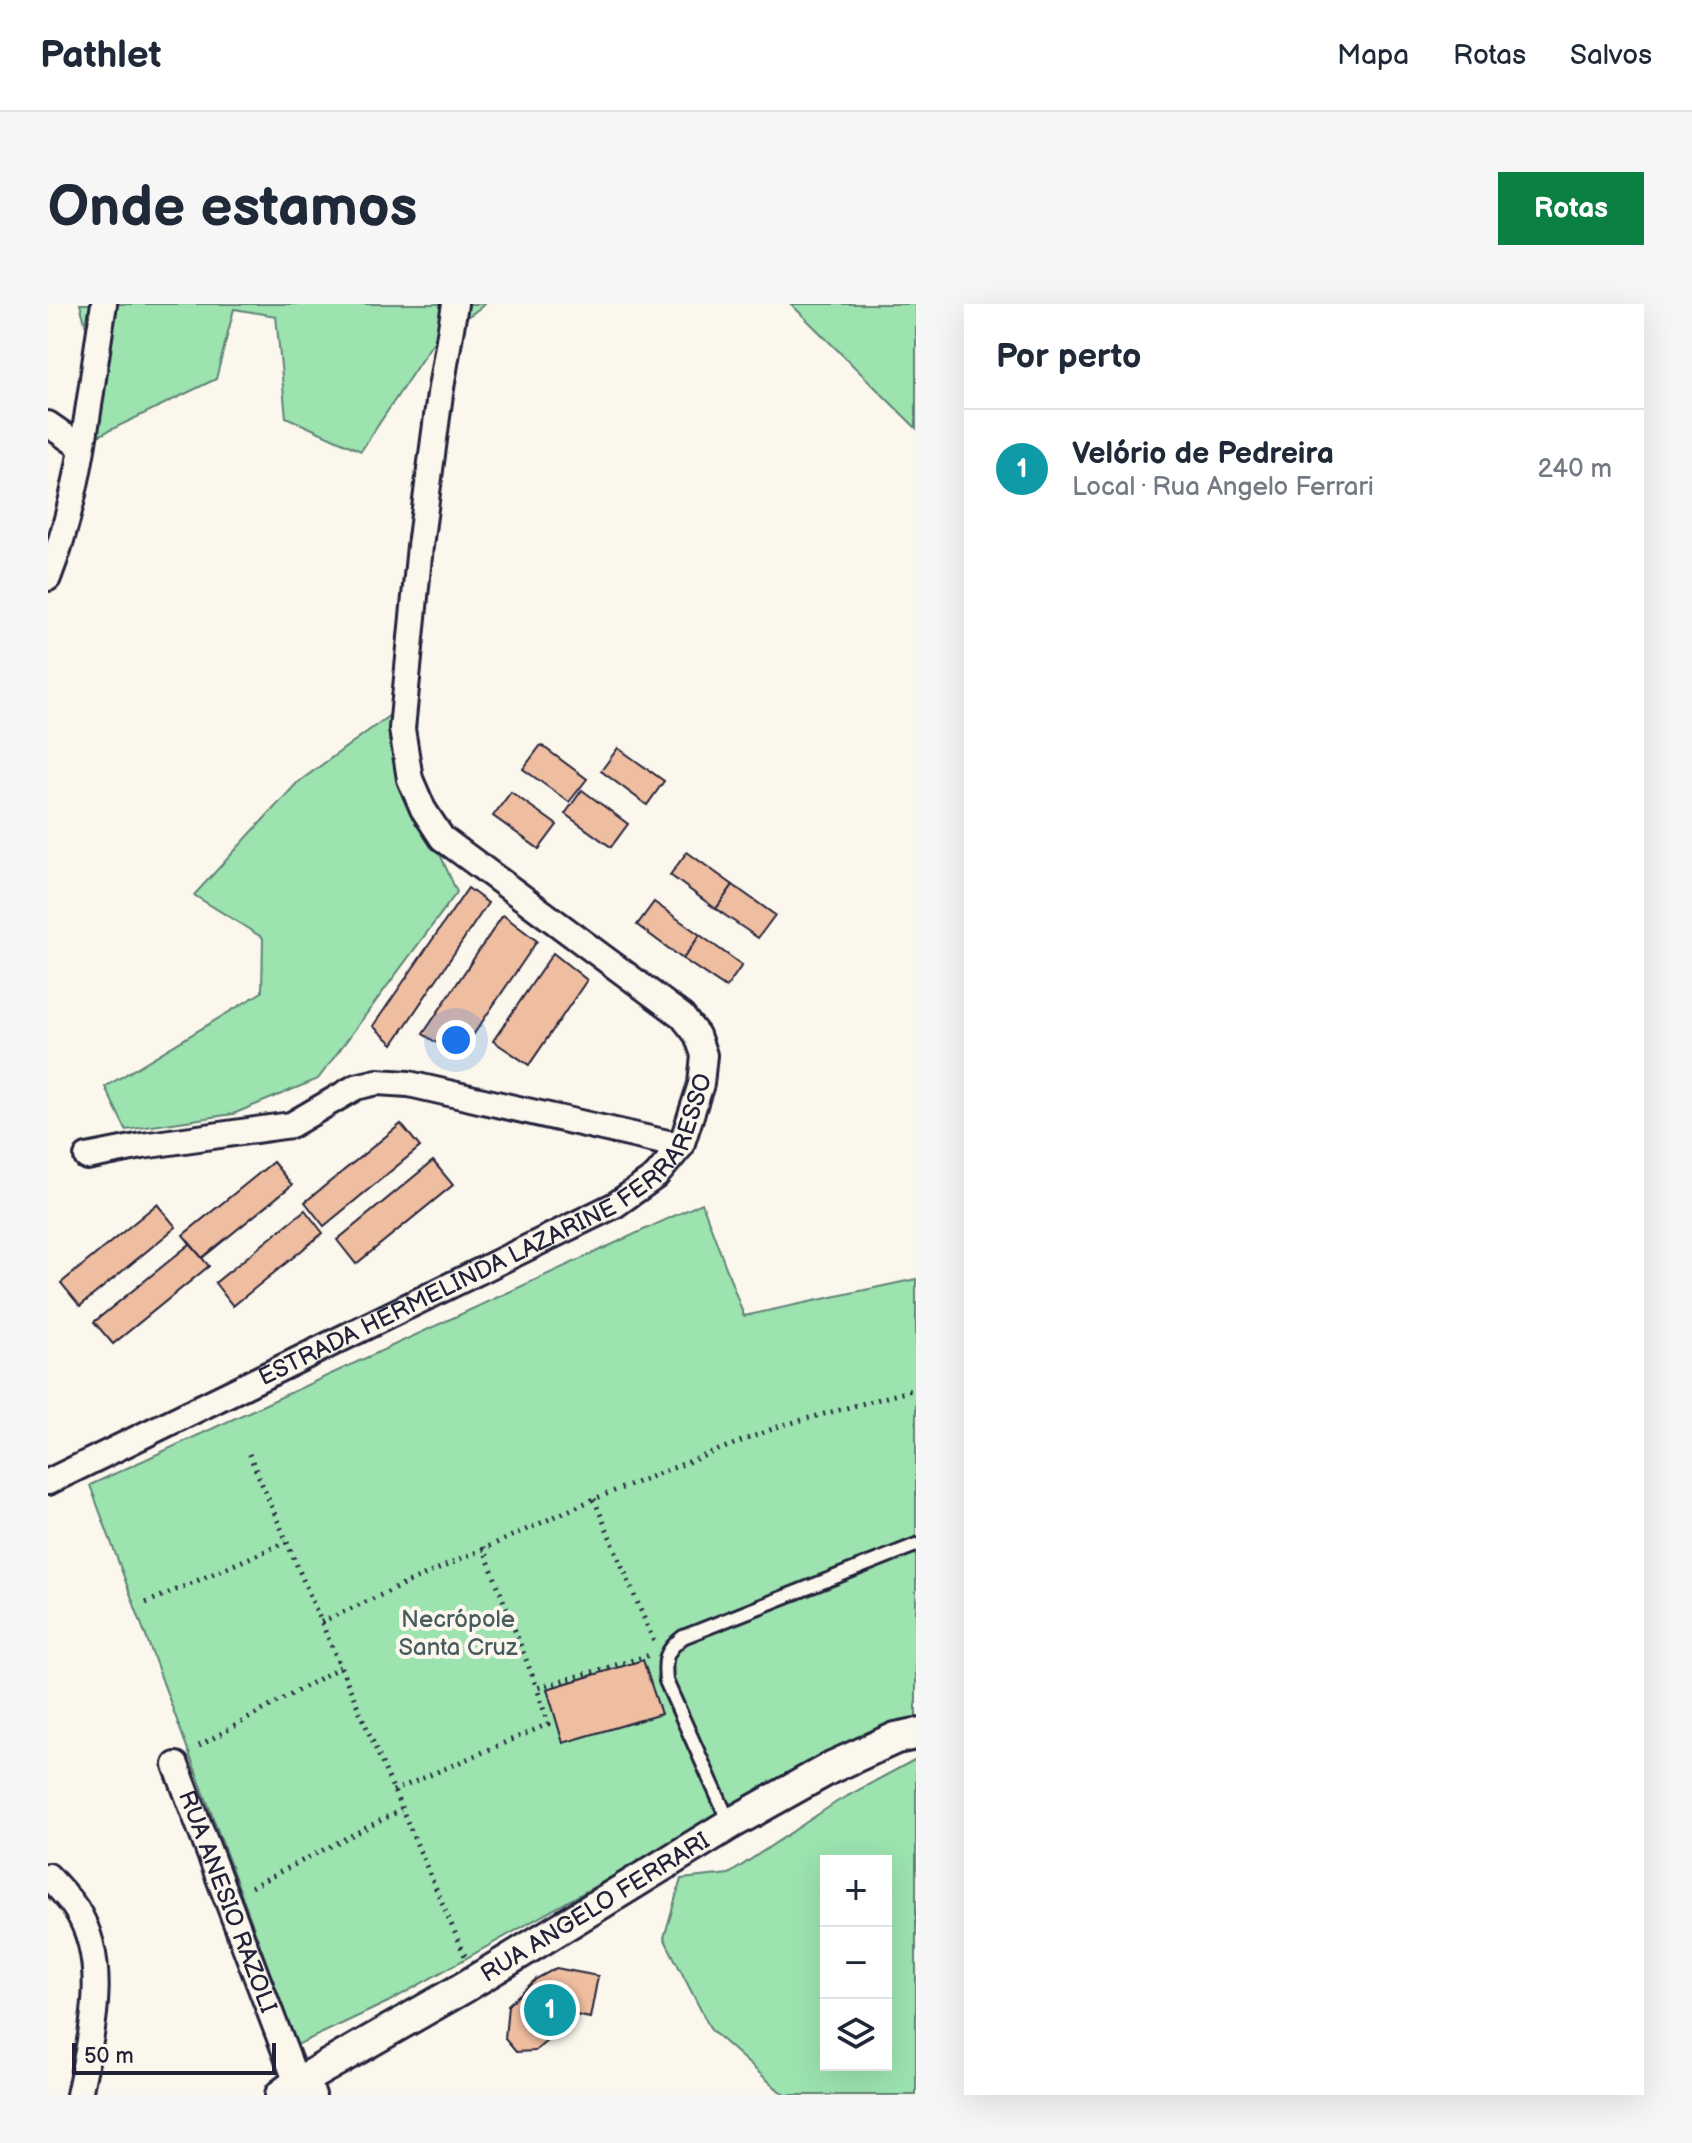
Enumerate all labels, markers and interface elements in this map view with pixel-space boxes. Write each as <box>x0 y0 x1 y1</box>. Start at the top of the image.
text: Pathlet <box>40 33 161 78</box>
text: Mapa <box>1337 39 1409 72</box>
text: Rotas <box>1453 39 1526 72</box>
text: Salvos <box>1570 39 1652 72</box>
button: Rotas <box>1498 172 1644 245</box>
text: Onde estamos <box>48 175 417 242</box>
text: Por perto <box>996 336 1141 377</box>
text: Velório de Pedreira <box>1072 436 1334 472</box>
text: 1 <box>1017 454 1027 485</box>
text: 240 m <box>1537 454 1612 485</box>
text: Local · Rua Angelo Ferrari <box>1072 472 1374 503</box>
your location <box>436 1020 476 1060</box>
street label: ESTRADA HERMELINDA LAZARINE FERRARESSO <box>254 1072 717 1392</box>
park label: Necrópole Santa Cruz <box>399 1605 518 1662</box>
street label: RUA ANESIO RAZOLI <box>172 1786 283 2017</box>
street label: RUA ANGELO FERRARI <box>475 1826 715 1989</box>
map controls <box>820 1855 892 2071</box>
button: + <box>820 1855 892 1927</box>
button: − <box>820 1927 892 1999</box>
pin: 1 <box>524 1980 576 2040</box>
button: layers <box>820 1999 892 2071</box>
scale bar <box>72 2039 276 2075</box>
text: 50 m <box>84 2043 134 2070</box>

